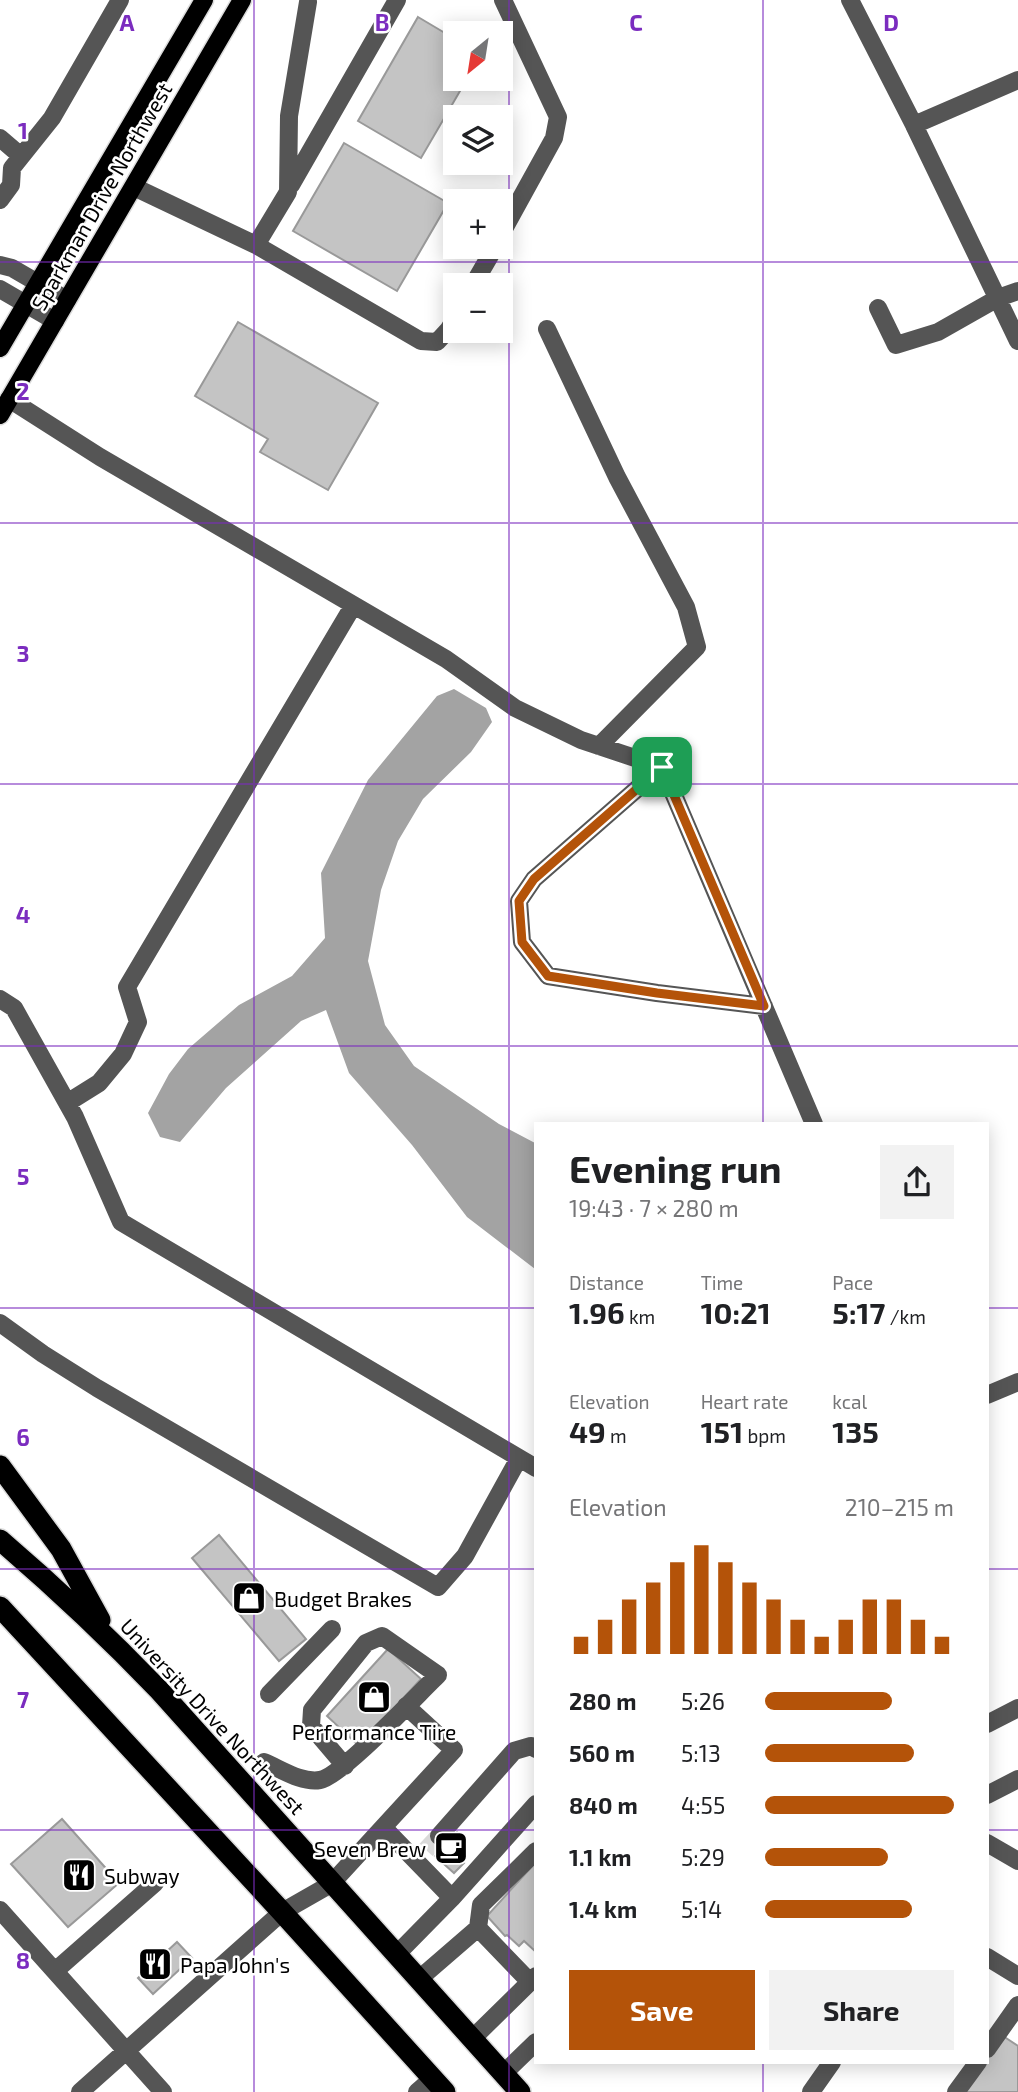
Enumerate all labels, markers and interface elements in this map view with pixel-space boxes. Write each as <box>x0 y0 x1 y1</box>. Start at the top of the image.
text: A <box>119 8 135 36</box>
text: B <box>375 8 389 36</box>
text: C <box>629 8 643 36</box>
text: D <box>883 8 899 36</box>
north arrow <box>443 21 513 91</box>
map controls <box>443 21 513 343</box>
street label: Sparkman Drive Northwest <box>26 78 176 314</box>
button: layers <box>443 105 513 175</box>
text: 1 <box>18 116 28 144</box>
button: + <box>443 189 513 259</box>
button: − <box>443 273 513 343</box>
text: 2 <box>16 377 30 405</box>
text: 3 <box>16 639 30 667</box>
pin <box>632 737 692 797</box>
icon: arrive <box>643 748 681 786</box>
text: 4 <box>16 900 30 928</box>
text: Evening run <box>569 1145 782 1191</box>
button: share <box>880 1145 954 1219</box>
text: 5 <box>17 1162 29 1190</box>
text: 19:43 · 7 × 280 m <box>569 1194 739 1222</box>
text: Distance <box>569 1271 644 1294</box>
text: Time <box>701 1271 743 1294</box>
text: Pace <box>832 1271 873 1294</box>
text: 1.96 <box>569 1294 625 1330</box>
text: 10:21 <box>701 1294 771 1330</box>
text: 5:17 <box>832 1294 885 1330</box>
text: km <box>625 1305 655 1328</box>
text: /km <box>885 1305 926 1328</box>
text: Elevation <box>569 1390 650 1413</box>
text: Heart rate <box>701 1390 789 1413</box>
text: kcal <box>832 1390 867 1413</box>
text: 49 <box>569 1413 606 1449</box>
text: 151 <box>701 1413 743 1449</box>
text: 135 <box>832 1413 879 1449</box>
text: 6 <box>16 1423 30 1451</box>
text: m <box>606 1424 627 1447</box>
text: bpm <box>743 1424 786 1447</box>
text: Elevation <box>569 1493 667 1521</box>
text: 210–215 m <box>845 1493 954 1521</box>
shop icon: Budget Brakes <box>230 1579 268 1617</box>
place label: Budget Brakes <box>274 1586 412 1611</box>
street label: University Drive Northwest <box>116 1613 310 1819</box>
shop icon: Performance Tire <box>355 1678 393 1716</box>
text: 7 <box>17 1685 29 1713</box>
text: 280 m <box>569 1687 636 1715</box>
text: 5:26 <box>681 1687 725 1715</box>
place label: Performance Tire <box>292 1719 456 1744</box>
text: 560 m <box>569 1739 635 1767</box>
text: 5:13 <box>681 1739 721 1767</box>
text: 840 m <box>569 1791 638 1819</box>
text: 4:55 <box>681 1791 725 1819</box>
cafe icon: Seven Brew <box>432 1829 470 1867</box>
place label: Seven Brew <box>314 1836 426 1861</box>
text: 1.1 km <box>569 1843 632 1871</box>
text: 5:29 <box>681 1843 725 1871</box>
restaurant icon: Subway <box>60 1856 98 1894</box>
place label: Subway <box>104 1863 180 1888</box>
text: 1.4 km <box>569 1895 637 1923</box>
text: 5:14 <box>681 1895 722 1923</box>
restaurant icon: Papa John's <box>136 1945 174 1983</box>
text: 8 <box>16 1946 30 1974</box>
place label: Papa John's <box>180 1952 290 1977</box>
button: Save <box>569 1970 755 2050</box>
button: Share <box>769 1970 954 2050</box>

